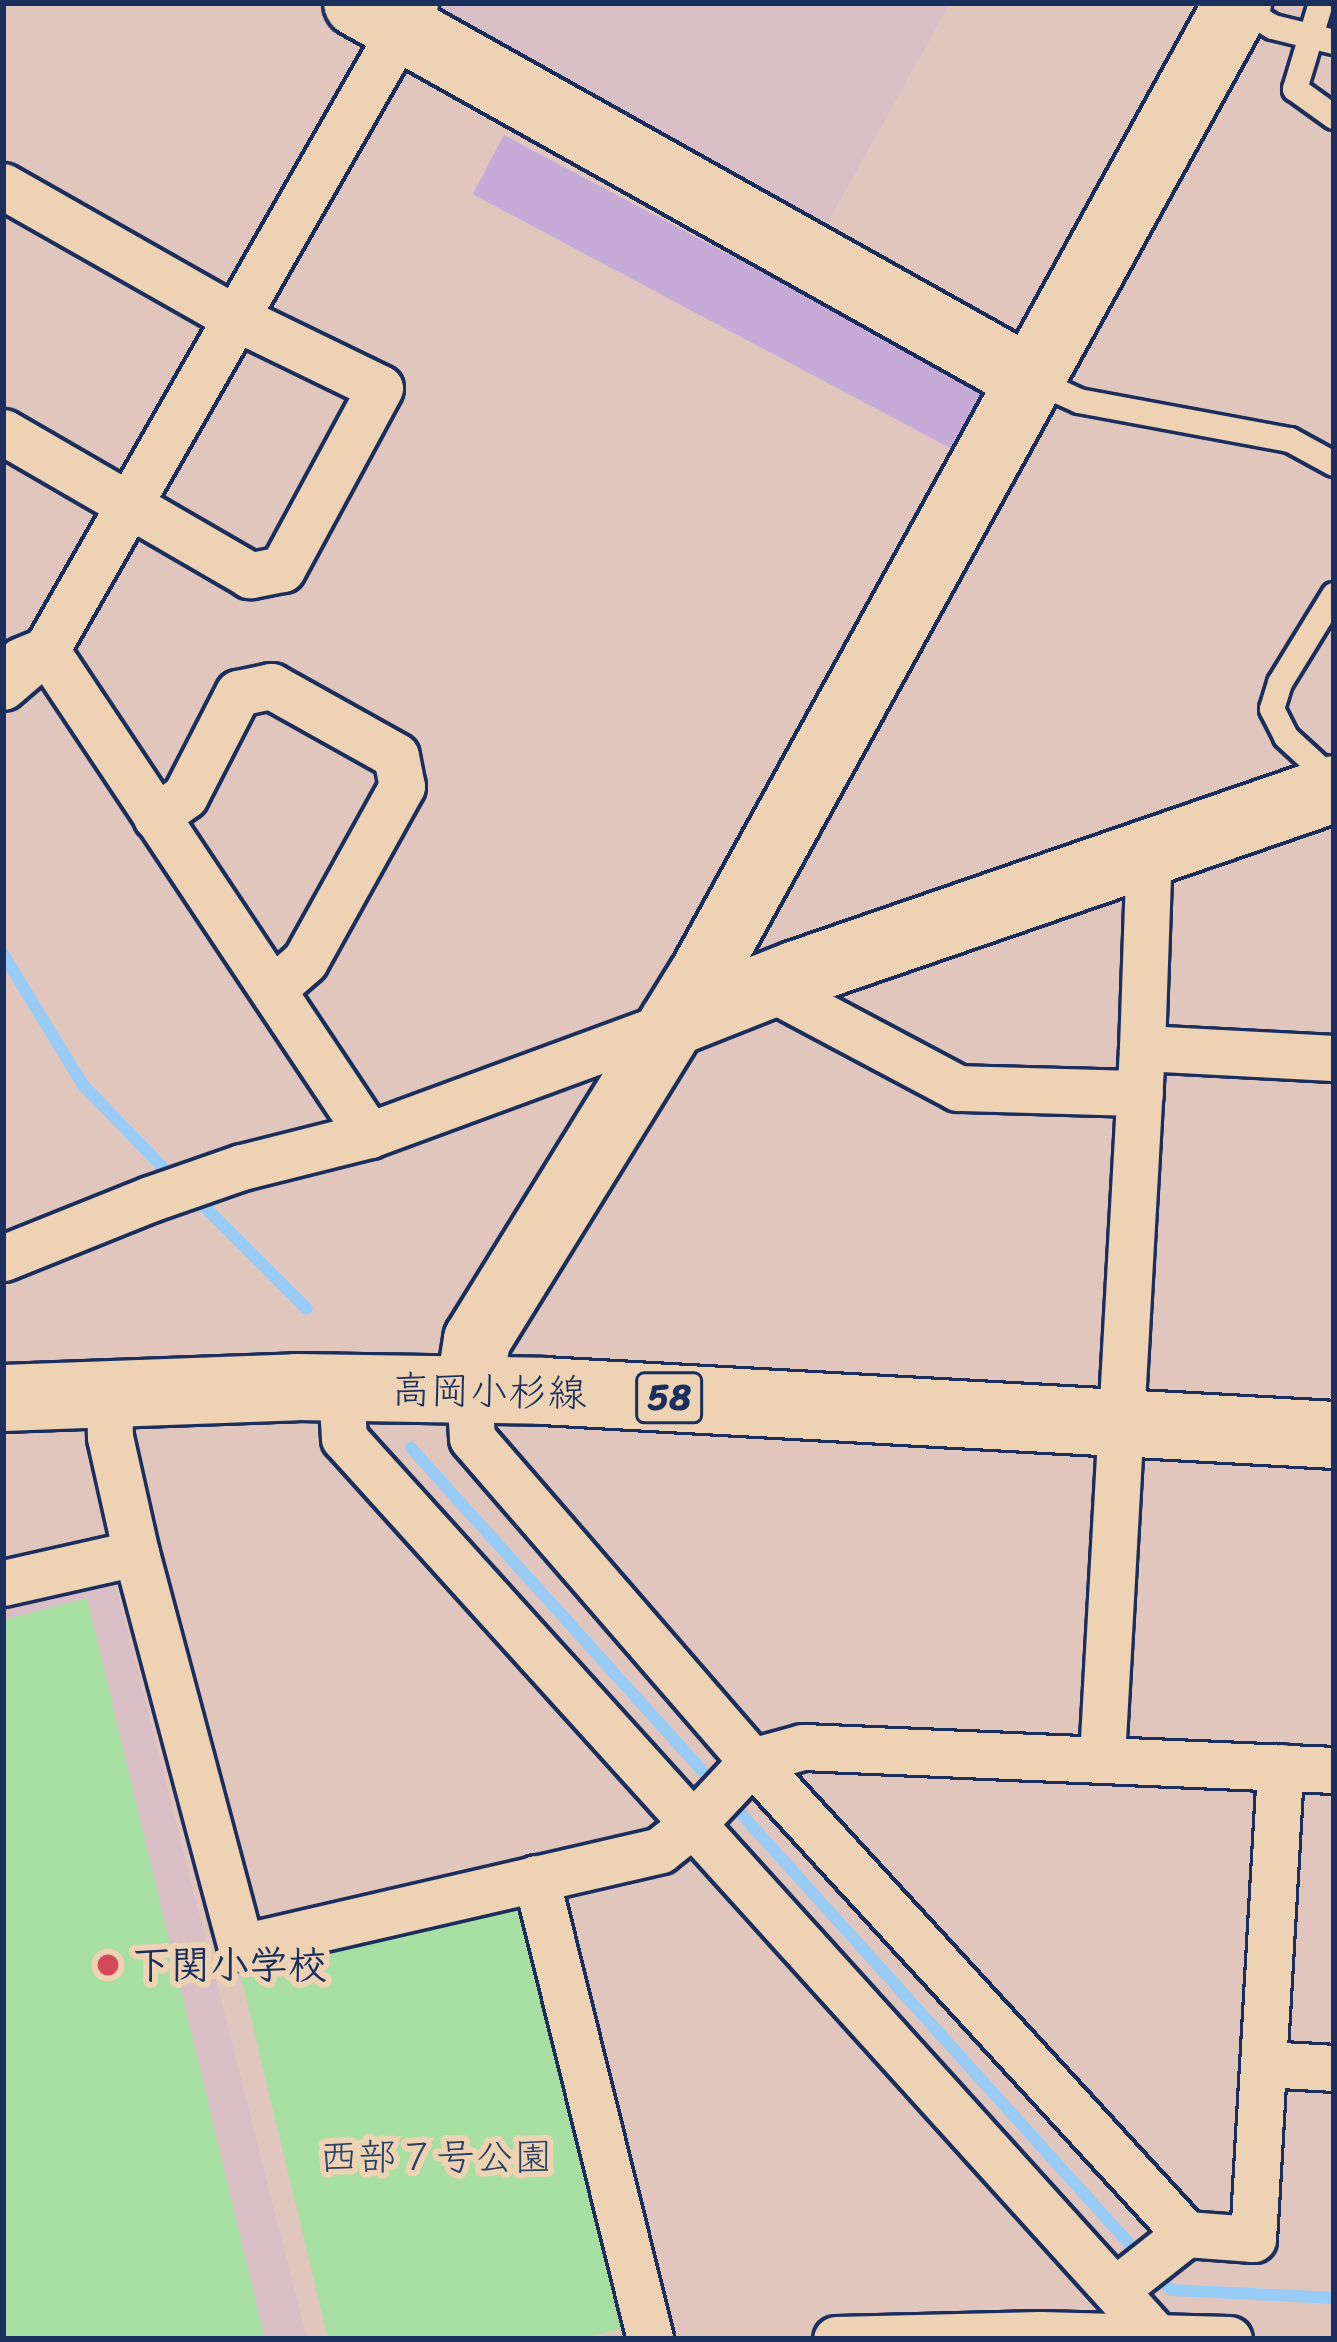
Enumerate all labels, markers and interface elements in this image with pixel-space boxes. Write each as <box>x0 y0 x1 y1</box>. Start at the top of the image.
street label: 高岡小杉線 <box>391 1367 587 1417</box>
road number: 58 <box>633 1368 705 1428</box>
place label: 下関小学校 <box>132 1942 327 1988</box>
marker: 下関小学校 <box>95 1952 121 1978</box>
park label: 西部７号公園 <box>319 2134 553 2180</box>

